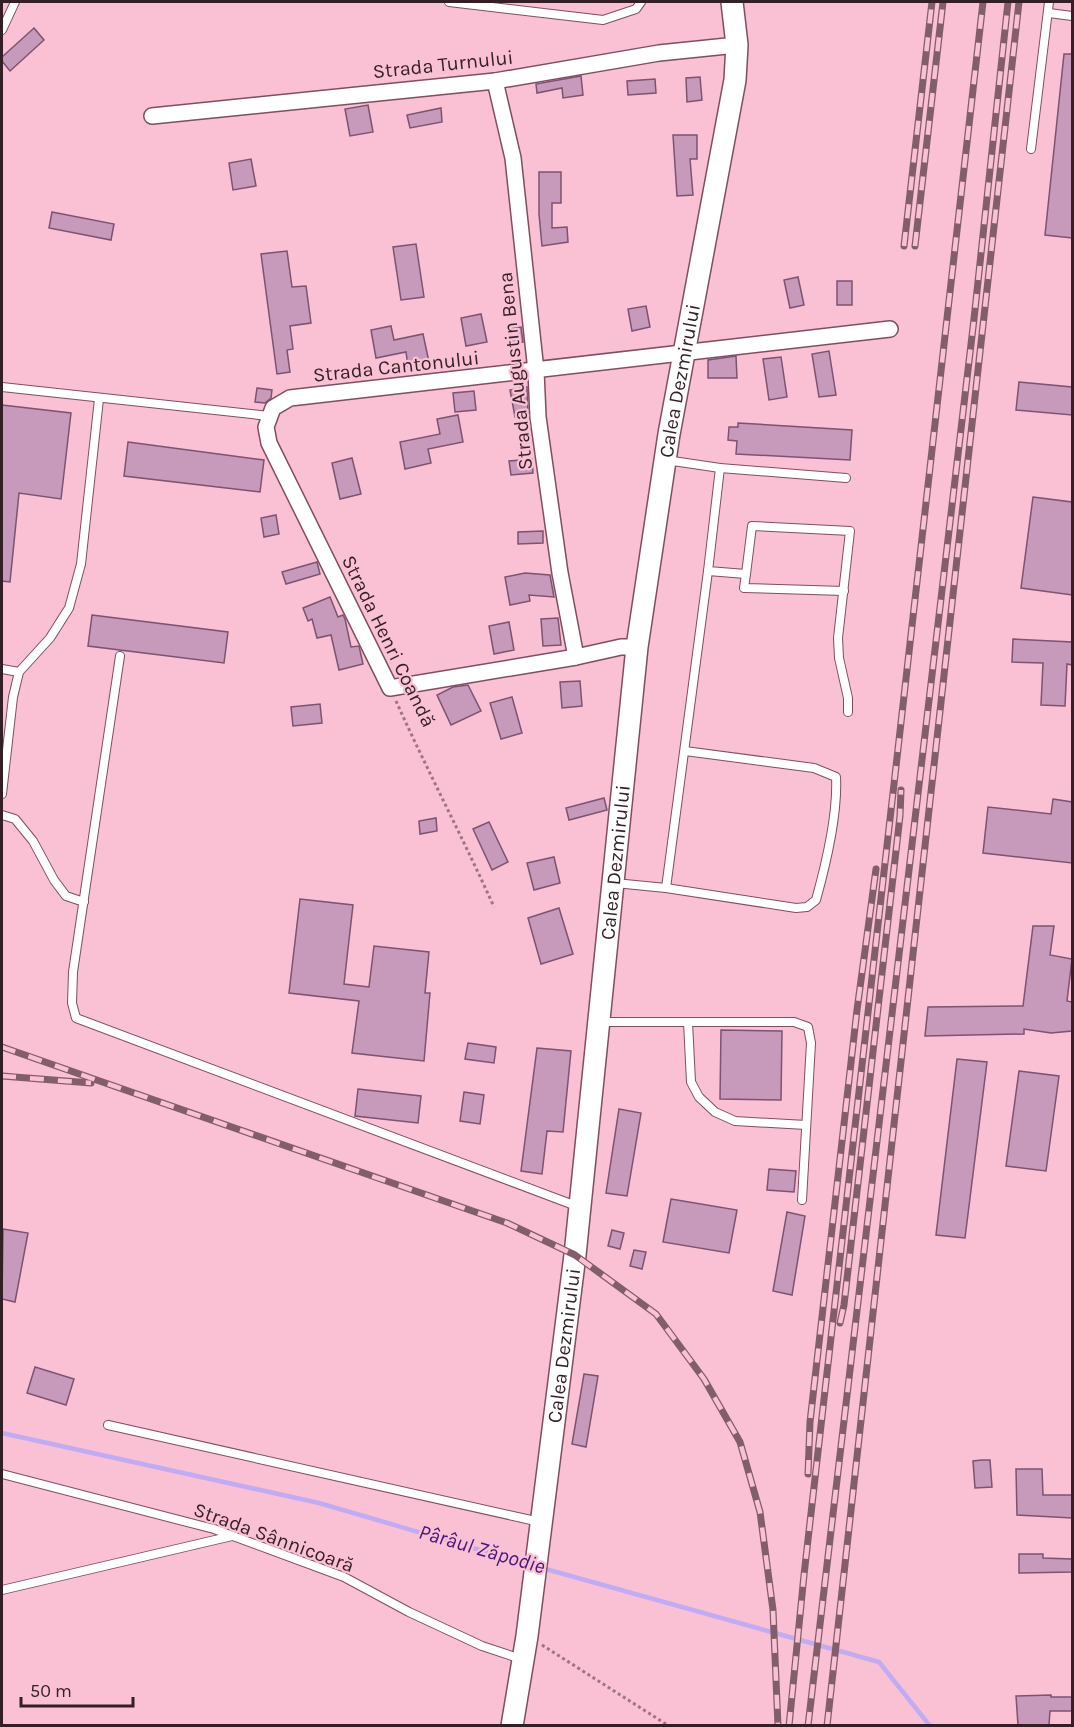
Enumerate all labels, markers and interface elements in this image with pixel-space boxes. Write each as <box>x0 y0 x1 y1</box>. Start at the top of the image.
street label: Strada Turnului <box>372 46 515 83</box>
street label: Strada Augustin Bena <box>494 271 537 471</box>
street label: Calea Dezmirului <box>655 302 705 459</box>
street label: Strada Cantonului <box>312 346 480 387</box>
street label: Strada Henri Coandă <box>337 552 440 731</box>
street label: Calea Dezmirului <box>596 784 635 941</box>
street label: Calea Dezmirului <box>543 1267 585 1424</box>
street label: Strada Sânnicoară <box>190 1498 357 1577</box>
water label: Pârâul Zăpodie <box>416 1520 548 1579</box>
scale bar <box>21 1670 134 1708</box>
text: 50 m <box>30 1680 72 1702</box>

